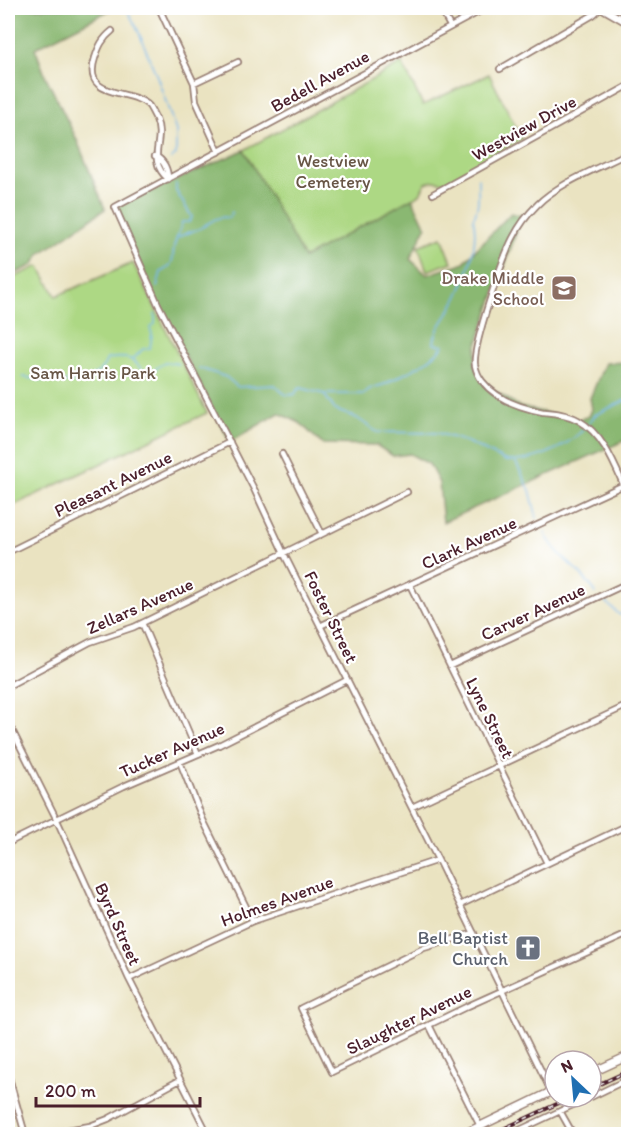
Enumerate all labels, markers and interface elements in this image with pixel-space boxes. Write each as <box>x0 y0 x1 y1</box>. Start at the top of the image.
street label: Bedell Avenue <box>267 45 373 117</box>
street label: Westview Drive <box>468 90 580 166</box>
park label: Westview Cemetery <box>296 150 371 193</box>
place label: Drake Middle School <box>441 267 544 310</box>
school or university icon: Drake Middle School <box>549 273 579 303</box>
park label: Sam Harris Park <box>30 362 157 384</box>
street label: Pleasant Avenue <box>51 446 175 522</box>
street label: Clark Avenue <box>418 511 520 575</box>
street label: Foster Street <box>299 567 363 667</box>
street label: Zellars Avenue <box>83 573 197 639</box>
street label: Carver Avenue <box>477 578 589 646</box>
street label: Lyne Street <box>461 674 519 762</box>
street label: Tucker Avenue <box>116 717 228 783</box>
street label: Holmes Avenue <box>218 870 336 932</box>
street label: Byrd Street <box>90 879 146 969</box>
place label: Bell Baptist Church <box>418 927 508 970</box>
church icon: Bell Baptist Church <box>513 933 543 963</box>
street label: Slaughter Avenue <box>343 980 475 1060</box>
north arrow <box>543 1049 603 1109</box>
text: N <box>558 1055 576 1077</box>
scale bar <box>36 1070 200 1108</box>
text: 200 m <box>45 1080 96 1102</box>

